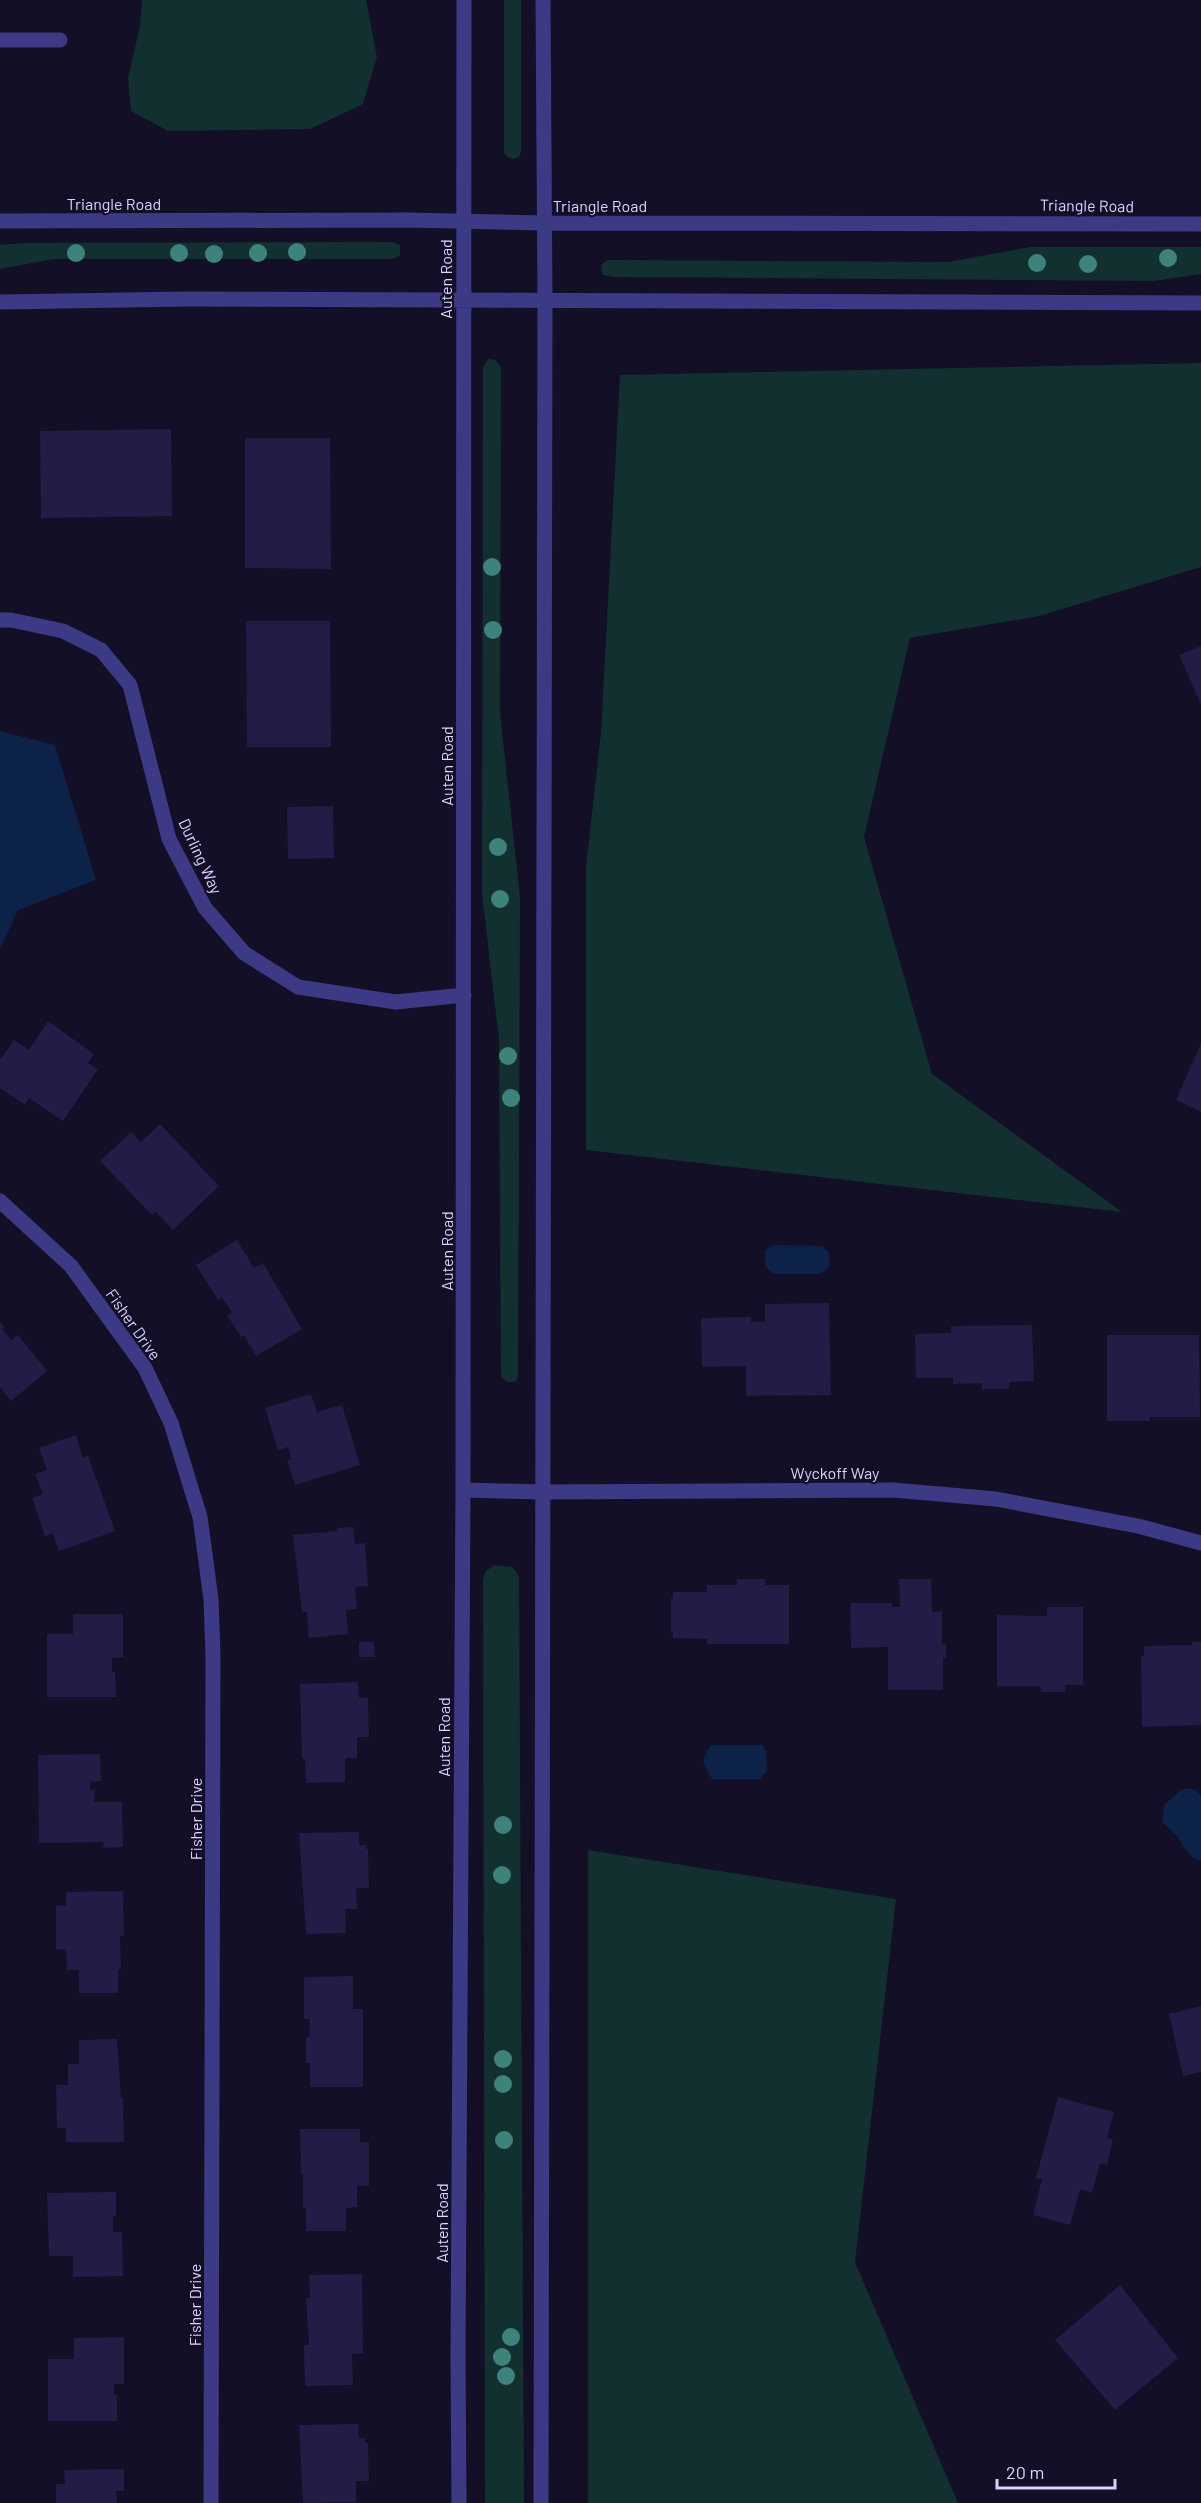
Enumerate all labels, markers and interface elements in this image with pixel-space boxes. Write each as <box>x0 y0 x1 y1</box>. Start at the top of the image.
street label: Triangle Road <box>67 194 161 213</box>
street label: Triangle Road <box>1040 195 1134 215</box>
street label: Triangle Road <box>553 196 647 215</box>
street label: Auten Road <box>436 239 455 319</box>
street label: Auten Road <box>437 726 456 806</box>
street label: Durling Way <box>175 815 227 897</box>
street label: Auten Road <box>437 1211 456 1291</box>
street label: Fisher Drive <box>103 1285 165 1363</box>
street label: Wyckoff Way <box>791 1463 880 1482</box>
street label: Auten Road <box>434 1697 453 1777</box>
street label: Fisher Drive <box>186 1778 205 1860</box>
street label: Auten Road <box>432 2183 451 2263</box>
street label: Fisher Drive <box>185 2264 204 2346</box>
scale bar <box>997 2452 1116 2490</box>
text: 20 m <box>1006 2461 1044 2483</box>

